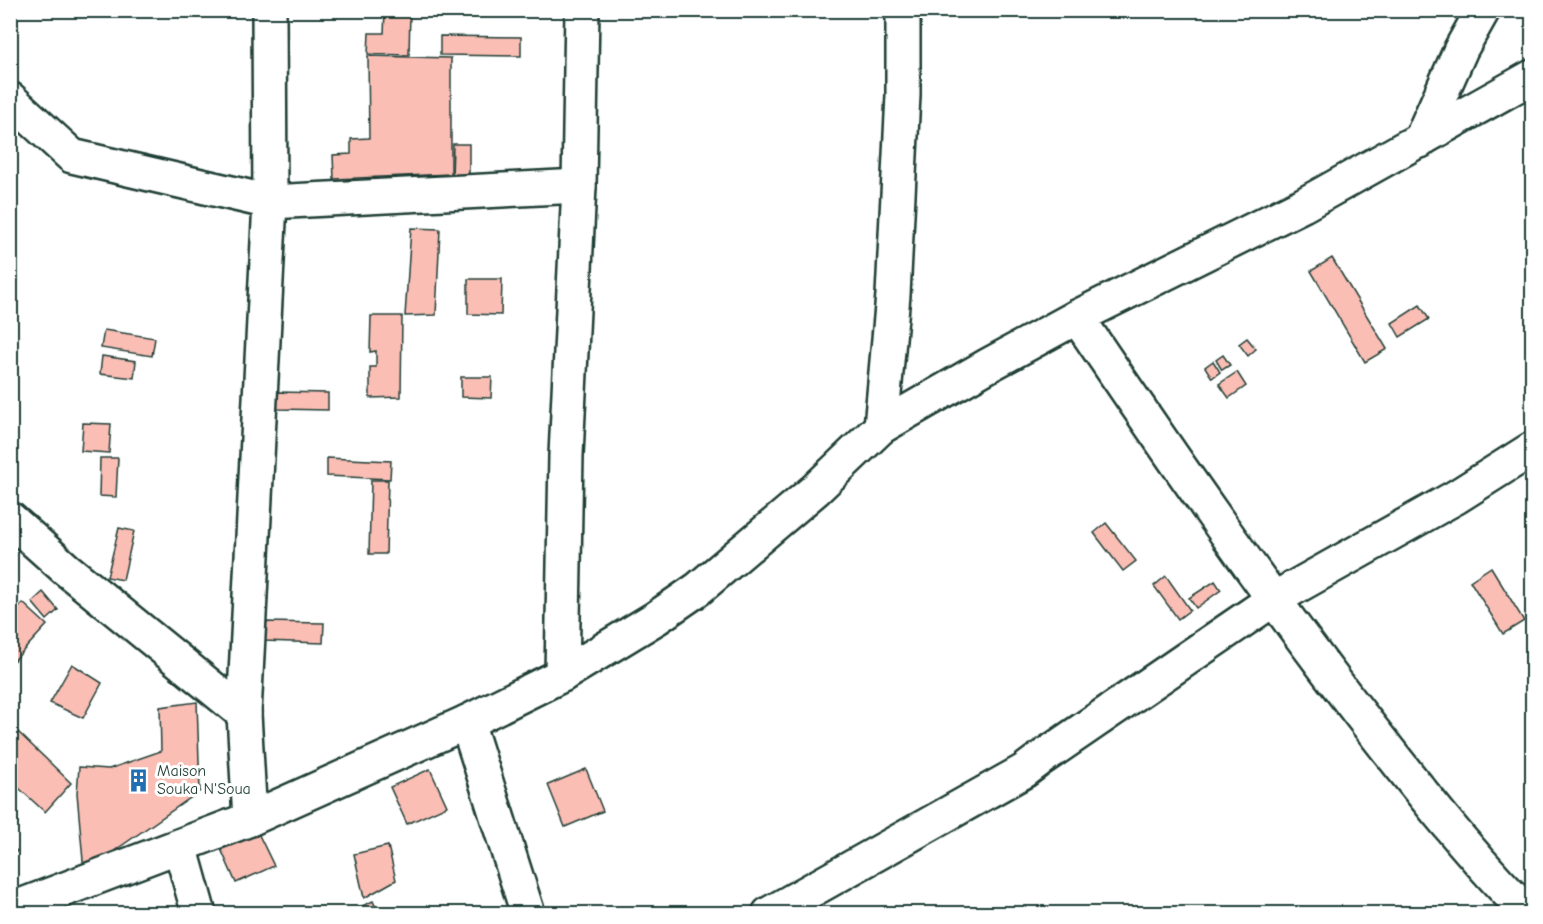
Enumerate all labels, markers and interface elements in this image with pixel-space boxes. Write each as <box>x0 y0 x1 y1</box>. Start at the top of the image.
place label: Maison Souka N'Soua <box>157 762 251 798</box>
building icon: Maison Souka N'Soua <box>126 767 152 793</box>

